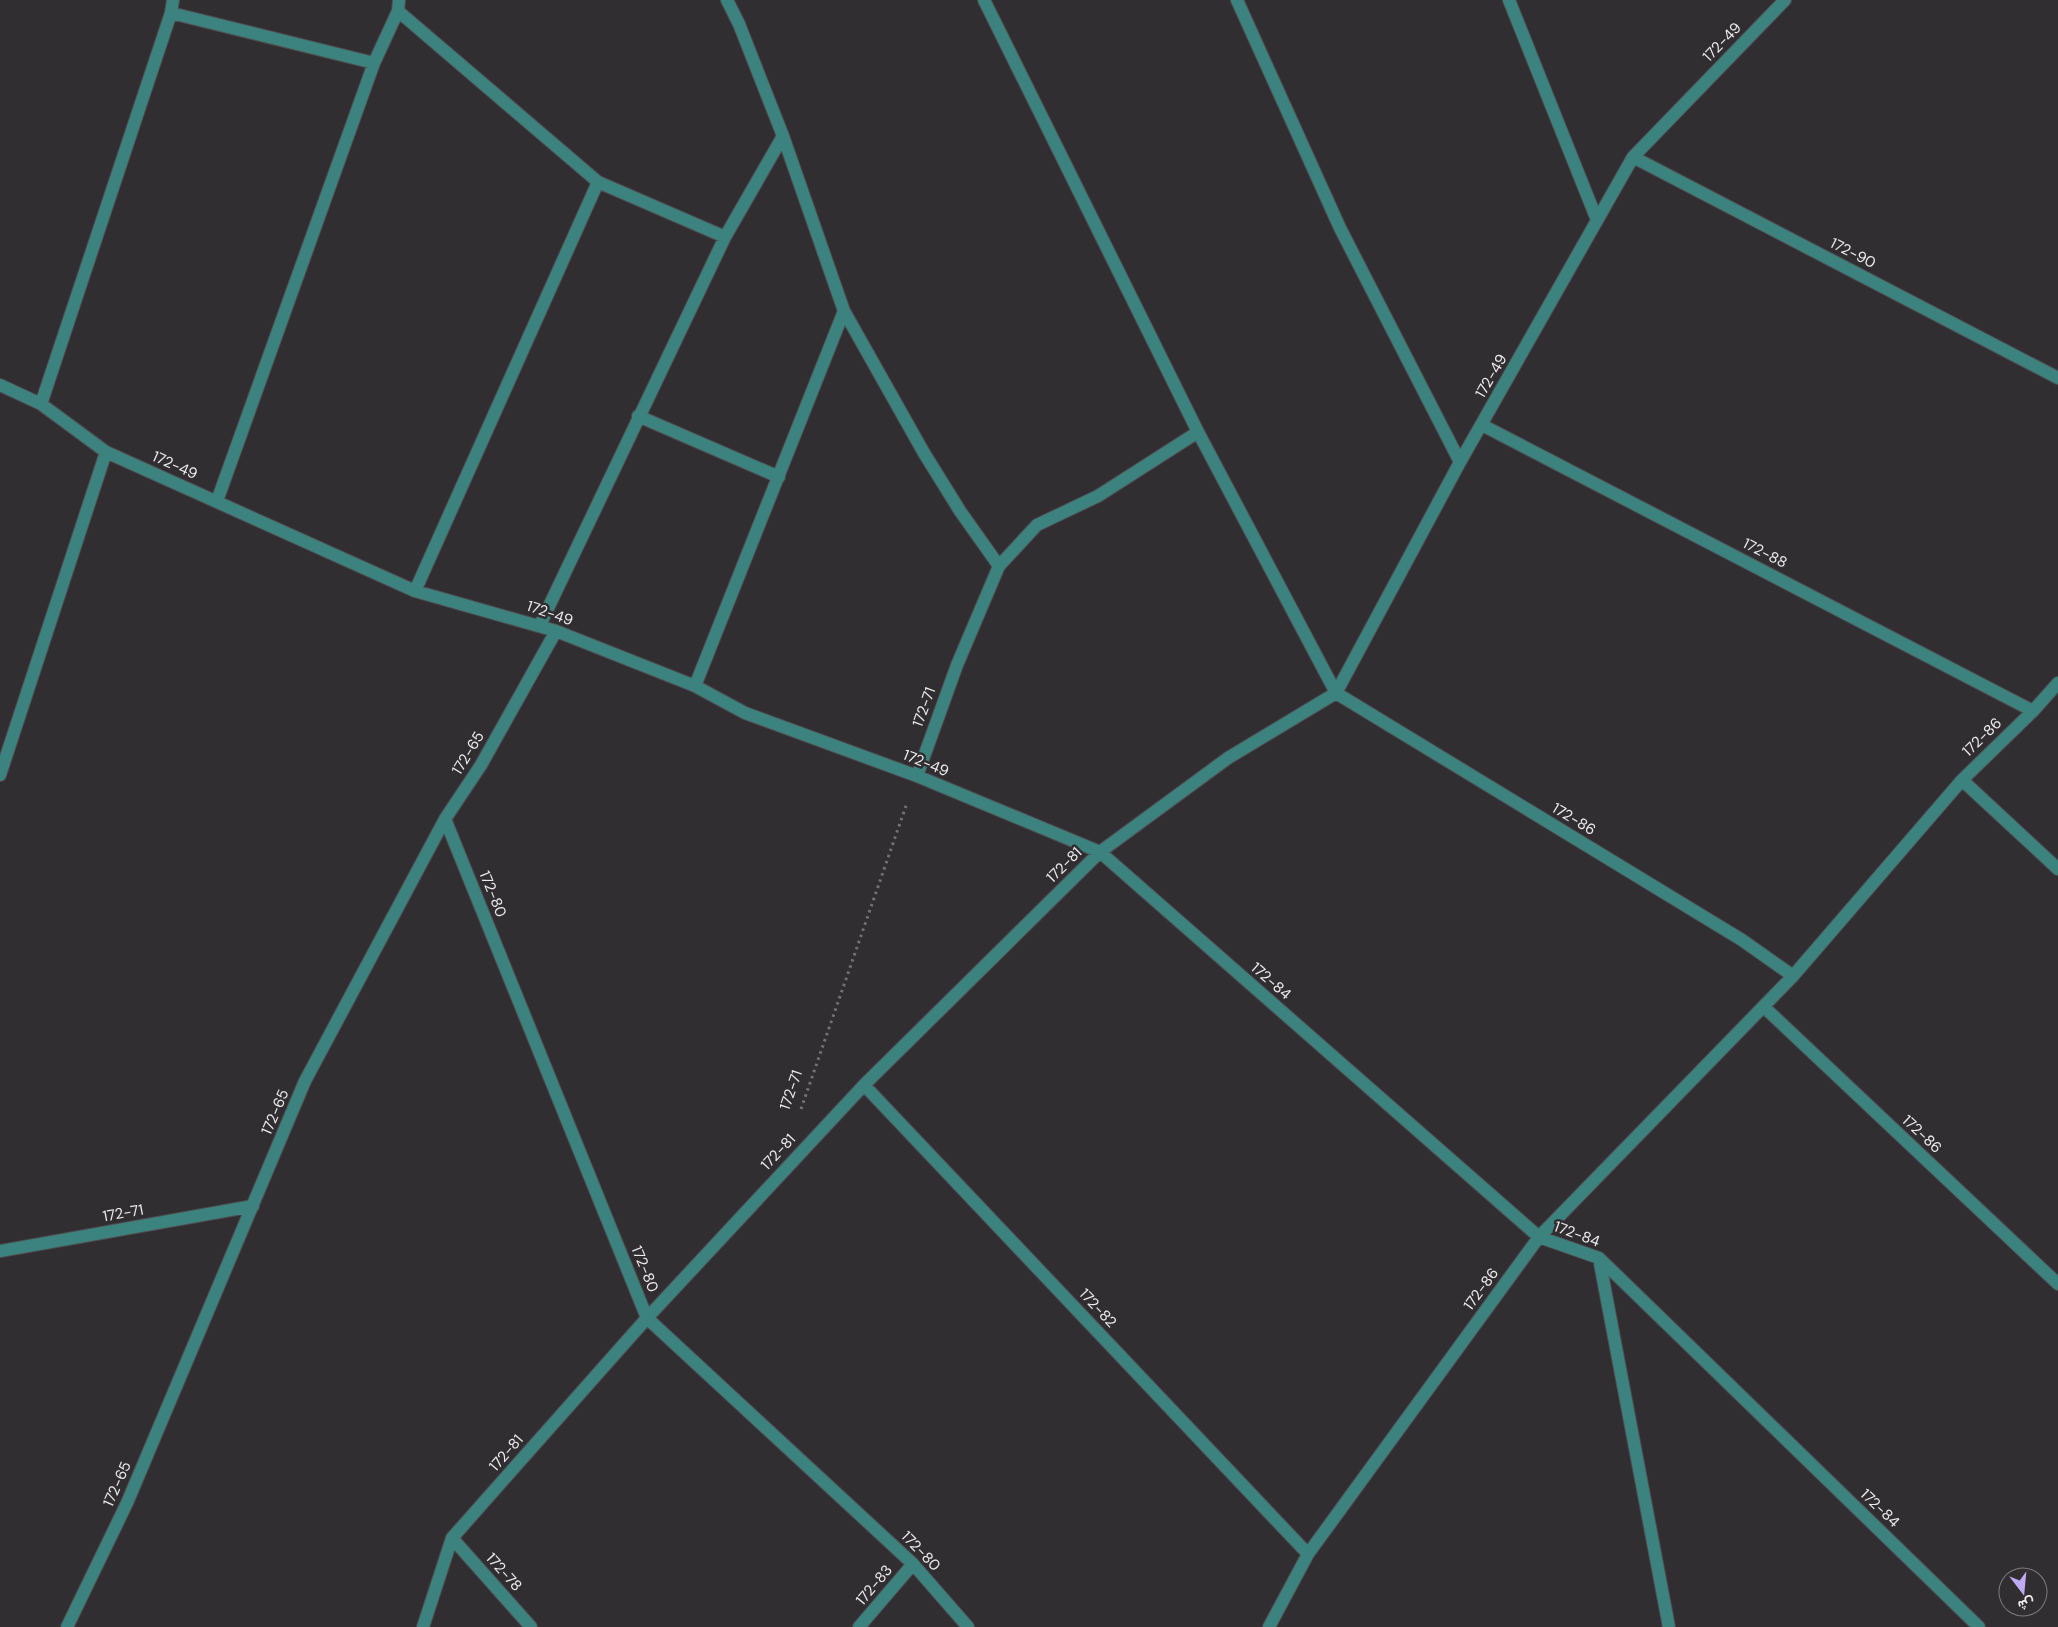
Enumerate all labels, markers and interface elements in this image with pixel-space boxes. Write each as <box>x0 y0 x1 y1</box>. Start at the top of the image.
street label: 172-49 <box>1698 18 1746 66</box>
street label: 172-90 <box>1827 233 1879 273</box>
street label: 172-49 <box>1470 350 1512 402</box>
street label: 172-49 <box>149 446 201 484</box>
street label: 172-88 <box>1739 533 1791 573</box>
street label: 172-49 <box>524 596 576 630</box>
street label: 172-71 <box>908 684 940 730</box>
street label: 172-86 <box>1958 713 2006 761</box>
street label: 172-65 <box>447 728 489 778</box>
street label: 172-49 <box>900 745 952 781</box>
street label: 172-86 <box>1548 798 1600 840</box>
street label: 172-81 <box>1042 843 1086 887</box>
street label: 172-80 <box>475 868 511 920</box>
street label: 172-84 <box>1247 958 1295 1004</box>
street label: 172-71 <box>775 1067 807 1113</box>
street label: 172-65 <box>257 1086 293 1138</box>
street label: 172-86 <box>1898 1110 1946 1158</box>
street label: 172-81 <box>756 1130 800 1174</box>
street label: 172-71 <box>101 1200 145 1226</box>
street label: 172-84 <box>1551 1217 1603 1251</box>
street label: 172-80 <box>627 1243 663 1295</box>
street label: 172-86 <box>1459 1264 1503 1314</box>
street label: 172-82 <box>1075 1284 1121 1332</box>
street label: 172-81 <box>484 1430 528 1476</box>
street label: 172-65 <box>98 1458 136 1510</box>
street label: 172-84 <box>1856 1484 1904 1532</box>
street label: 172-80 <box>897 1527 945 1575</box>
street label: 172-78 <box>481 1549 527 1595</box>
street label: 172-83 <box>851 1561 897 1609</box>
north arrow <box>1998 1567 2048 1617</box>
text: ش <box>2016 1594 2037 1616</box>

